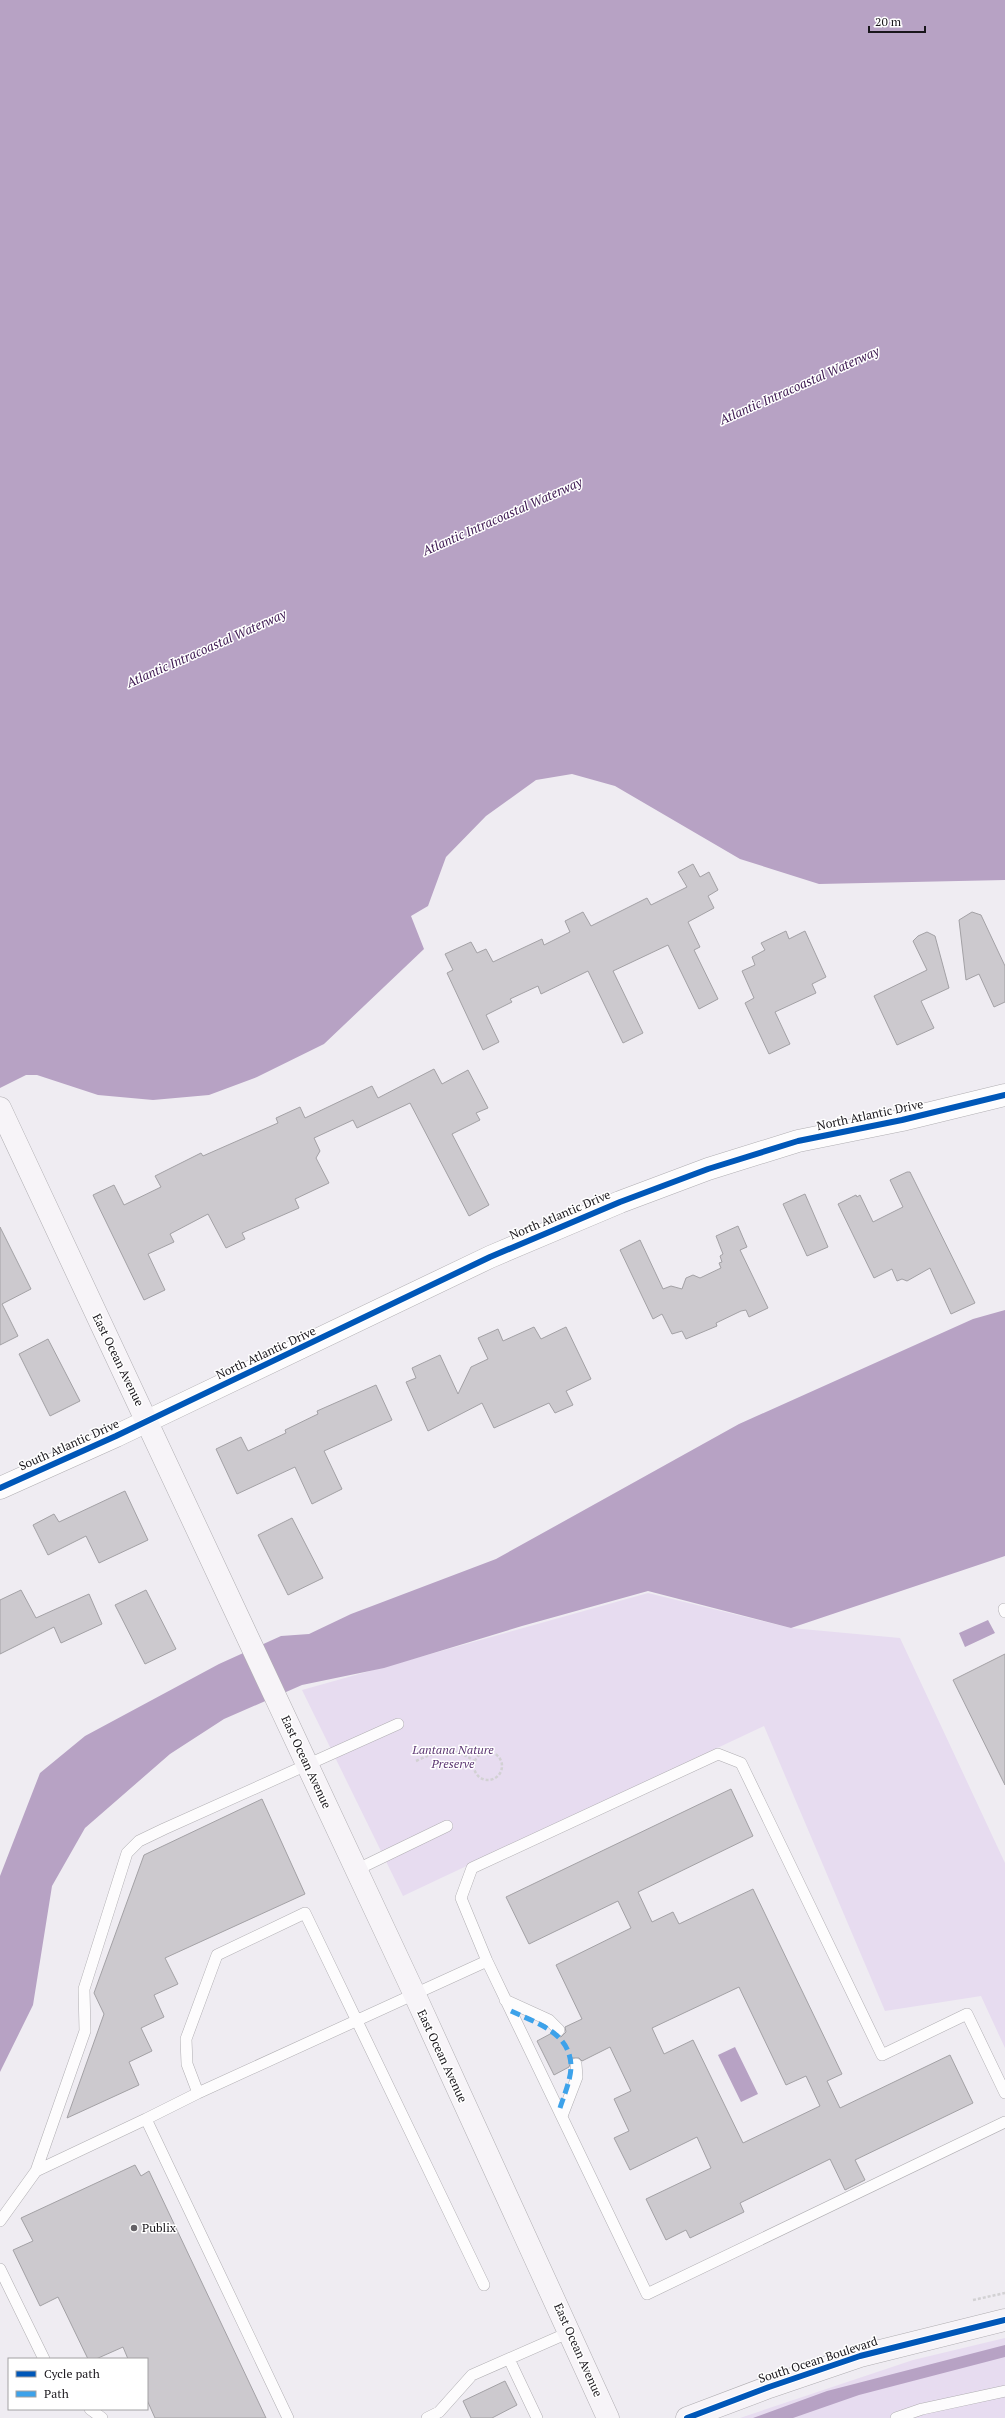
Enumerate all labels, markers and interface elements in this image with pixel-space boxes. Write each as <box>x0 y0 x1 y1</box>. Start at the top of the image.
scale bar <box>869 8 925 34</box>
text: 20 m <box>875 14 902 29</box>
water label: Atlantic Intracoastal Waterway <box>715 341 883 429</box>
water label: Atlantic Intracoastal Waterway <box>418 472 586 560</box>
water label: Atlantic Intracoastal Waterway <box>122 604 290 692</box>
street label: North Atlantic Drive <box>815 1096 924 1133</box>
street label: North Atlantic Drive <box>507 1186 613 1243</box>
street label: East Ocean Avenue <box>90 1311 147 1408</box>
street label: North Atlantic Drive <box>214 1323 318 1382</box>
street label: South Atlantic Drive <box>16 1416 121 1473</box>
street label: East Ocean Avenue <box>278 1713 335 1811</box>
park label: Lantana Nature Preserve <box>411 1742 494 1771</box>
street label: East Ocean Avenue <box>414 2007 471 2105</box>
place label: Publix <box>142 2220 177 2235</box>
marker: Publix <box>129 2223 139 2233</box>
street label: East Ocean Avenue <box>551 2301 606 2399</box>
street label: South Ocean Boulevard <box>756 2333 880 2386</box>
legend <box>8 2358 148 2410</box>
text: Cycle path <box>44 2366 100 2381</box>
text: Path <box>44 2386 69 2401</box>

